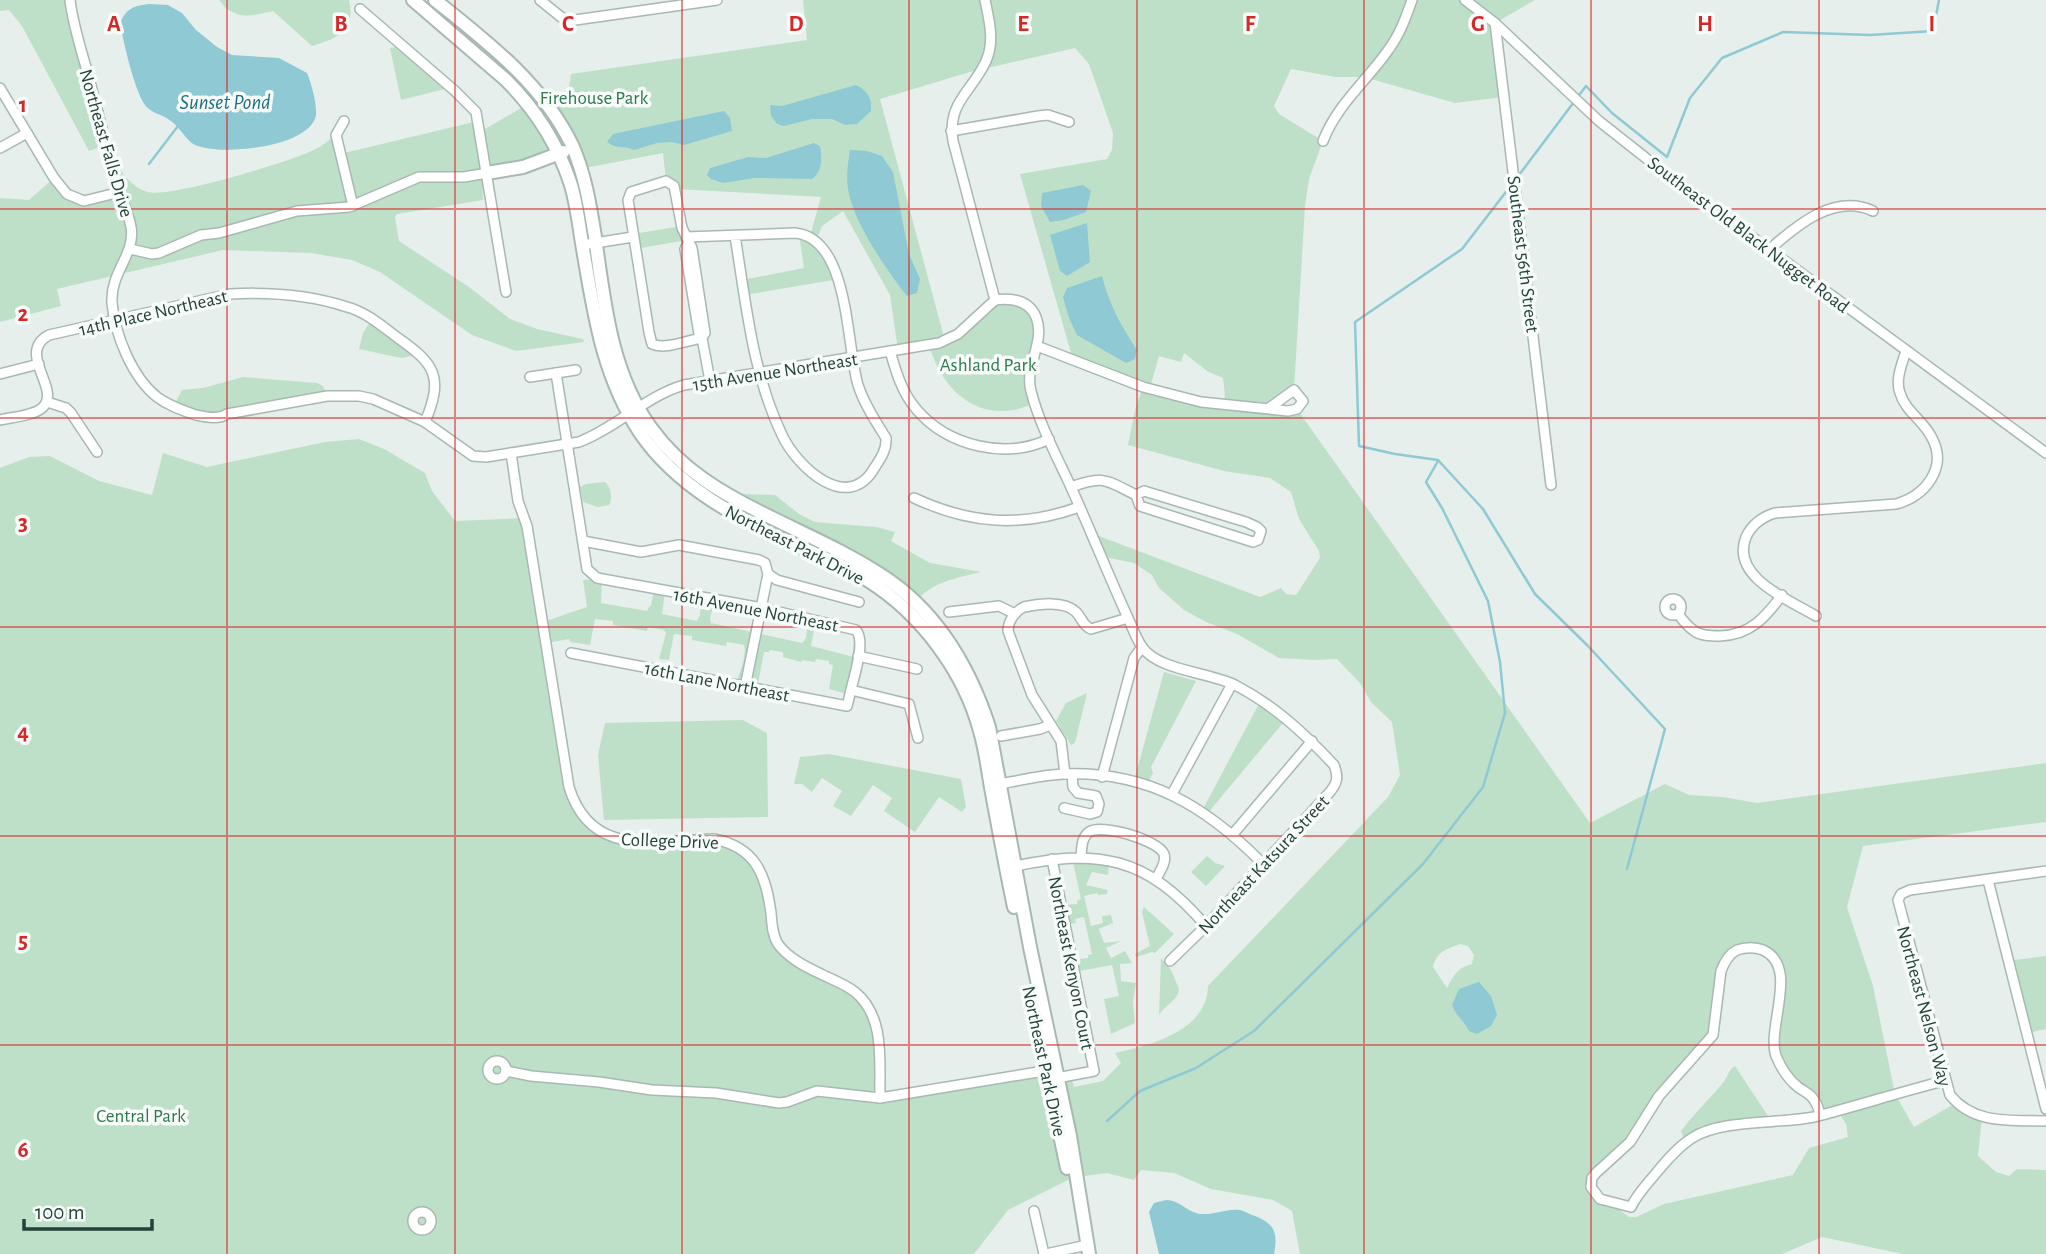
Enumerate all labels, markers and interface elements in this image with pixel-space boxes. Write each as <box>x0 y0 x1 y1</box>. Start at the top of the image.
text: A <box>107 13 121 36</box>
text: B <box>334 13 348 36</box>
text: C <box>562 13 574 36</box>
text: D <box>788 13 804 36</box>
text: E <box>1017 13 1029 36</box>
text: F <box>1245 13 1256 36</box>
text: G <box>1471 13 1485 36</box>
text: H <box>1697 13 1713 36</box>
text: I <box>1929 13 1935 36</box>
street label: Northeast Falls Drive <box>75 67 136 220</box>
park label: Firehouse Park <box>540 89 649 108</box>
water label: Sunset Pond <box>179 92 271 113</box>
text: 1 <box>19 94 27 117</box>
street label: Southeast Old Black Nugget Road <box>1644 153 1852 317</box>
street label: Southeast 56th Street <box>1503 175 1542 334</box>
street label: 14th Place Northeast <box>77 287 229 340</box>
text: 2 <box>18 303 29 326</box>
street label: 15th Avenue Northeast <box>692 350 859 395</box>
park label: Ashland Park <box>940 356 1037 375</box>
street label: Northeast Park Drive <box>722 502 867 589</box>
text: 3 <box>18 512 28 535</box>
street label: 16th Avenue Northeast <box>672 585 840 636</box>
street label: 16th Lane Northeast <box>643 659 791 706</box>
text: 4 <box>17 721 29 744</box>
street label: Northeast Katsura Street <box>1195 792 1333 938</box>
street label: College Drive <box>621 830 719 853</box>
street label: Northeast Kenyon Court <box>1044 875 1097 1052</box>
street label: Northeast Nelson Way <box>1893 924 1954 1089</box>
text: 5 <box>18 930 28 953</box>
street label: Northeast Park Drive <box>1018 984 1069 1138</box>
park label: Central Park <box>96 1107 186 1126</box>
text: 6 <box>17 1139 29 1162</box>
scale bar <box>24 1188 152 1232</box>
text: 100 m <box>35 1202 85 1223</box>

